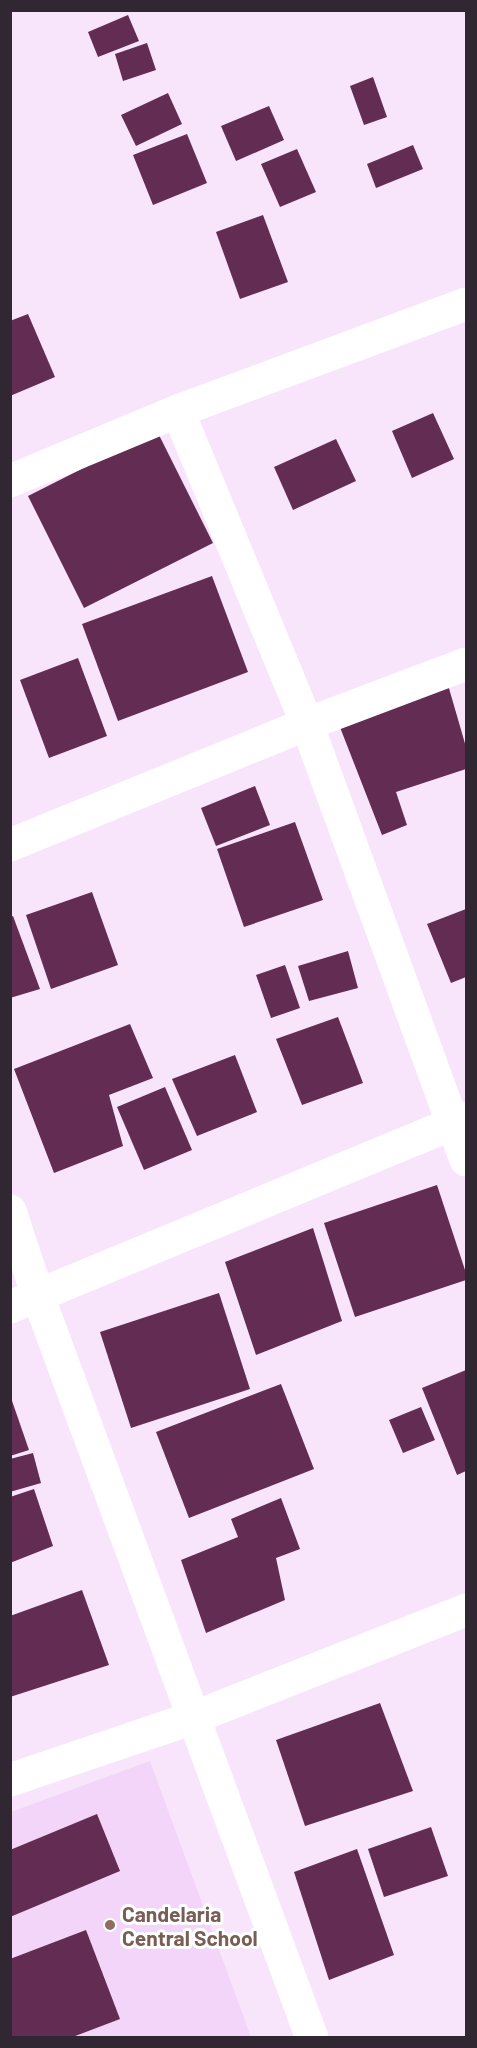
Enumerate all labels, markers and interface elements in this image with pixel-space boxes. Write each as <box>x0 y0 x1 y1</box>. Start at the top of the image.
place label: Candelaria Central School <box>122 1901 258 1950</box>
marker: Candelaria Central School <box>103 1918 117 1932</box>

